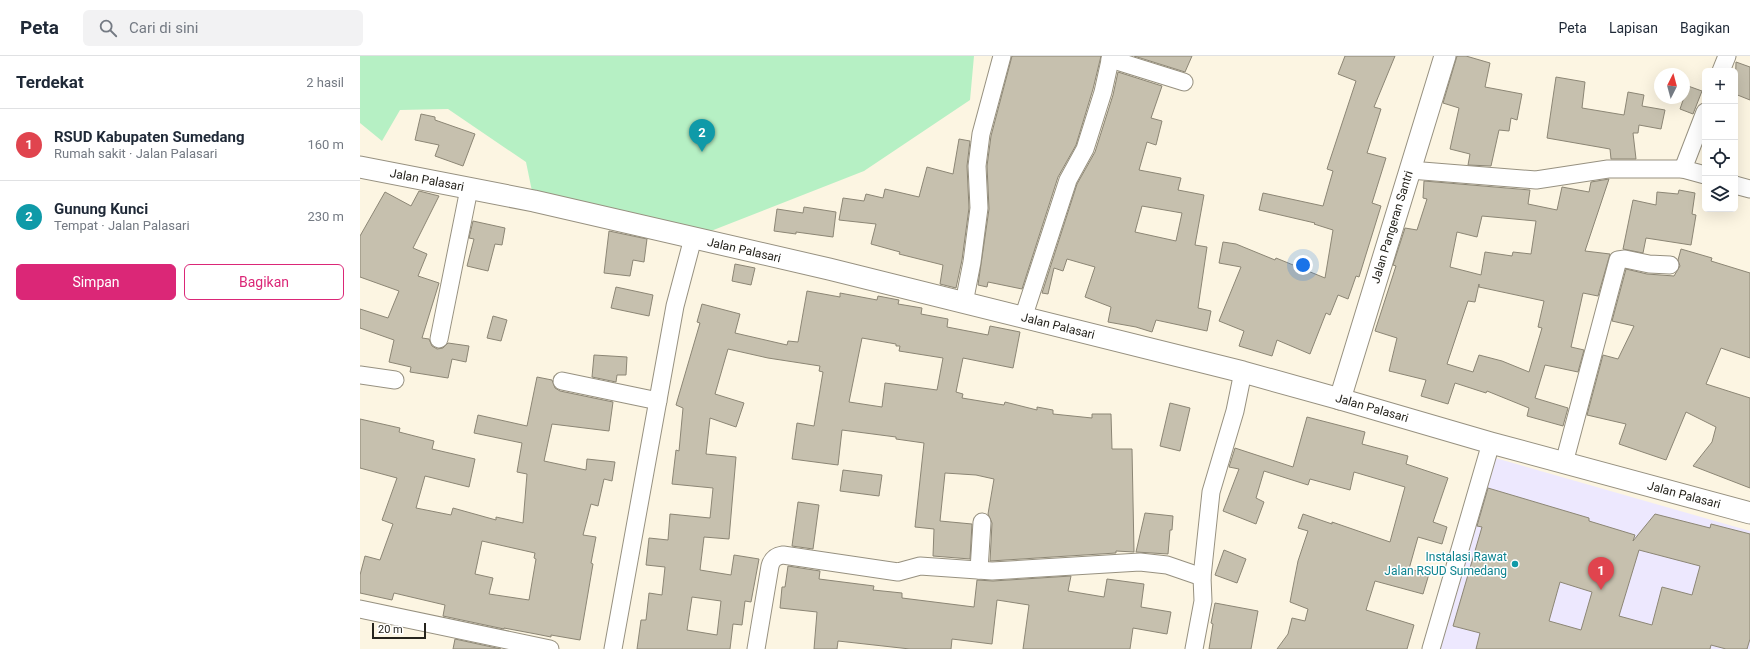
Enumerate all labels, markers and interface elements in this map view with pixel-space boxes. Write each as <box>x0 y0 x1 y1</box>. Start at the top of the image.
search box <box>83 10 363 46</box>
text: Peta <box>20 16 59 39</box>
icon: search <box>97 17 119 39</box>
text: Cari di sini <box>129 19 199 37</box>
text: Peta <box>1559 20 1587 36</box>
text: Lapisan <box>1609 20 1658 36</box>
text: Bagikan <box>1680 20 1730 36</box>
north arrow <box>1654 68 1690 104</box>
map controls <box>1702 68 1738 212</box>
button: + <box>1702 68 1738 104</box>
text: Terdekat <box>16 72 84 92</box>
text: 2 hasil <box>306 75 344 90</box>
button: − <box>1702 104 1738 140</box>
pin: 2 <box>689 119 715 152</box>
text: RSUD Kabupaten Sumedang <box>54 128 245 146</box>
text: 1 <box>25 137 33 152</box>
text: 160 m <box>307 137 344 152</box>
button: locate <box>1702 140 1738 176</box>
text: Rumah sakit · Jalan Palasari <box>54 146 217 161</box>
street label: Jalan Palasari <box>389 166 465 194</box>
street label: Jalan Pangeran Santri <box>1368 169 1416 285</box>
button: layers <box>1702 176 1738 212</box>
text: Gunung Kunci <box>54 200 148 218</box>
text: 2 <box>25 209 33 224</box>
text: 230 m <box>307 209 344 224</box>
text: Tempat · Jalan Palasari <box>54 218 190 233</box>
street label: Jalan Palasari <box>706 235 782 265</box>
your location <box>1293 255 1313 275</box>
button: Simpan <box>16 264 176 300</box>
button: Bagikan <box>184 264 344 300</box>
street label: Jalan Palasari <box>1020 310 1096 342</box>
street label: Jalan Palasari <box>1334 391 1410 425</box>
street label: Jalan Palasari <box>1646 478 1722 512</box>
place label: Instalasi Rawat Jalan RSUD Sumedang <box>1384 550 1507 578</box>
pin: 1 <box>1588 557 1614 590</box>
marker: Instalasi Rawat Jalan RSUD Sumedang <box>1510 559 1520 569</box>
scale bar <box>372 621 426 640</box>
text: 20 m <box>378 623 403 636</box>

